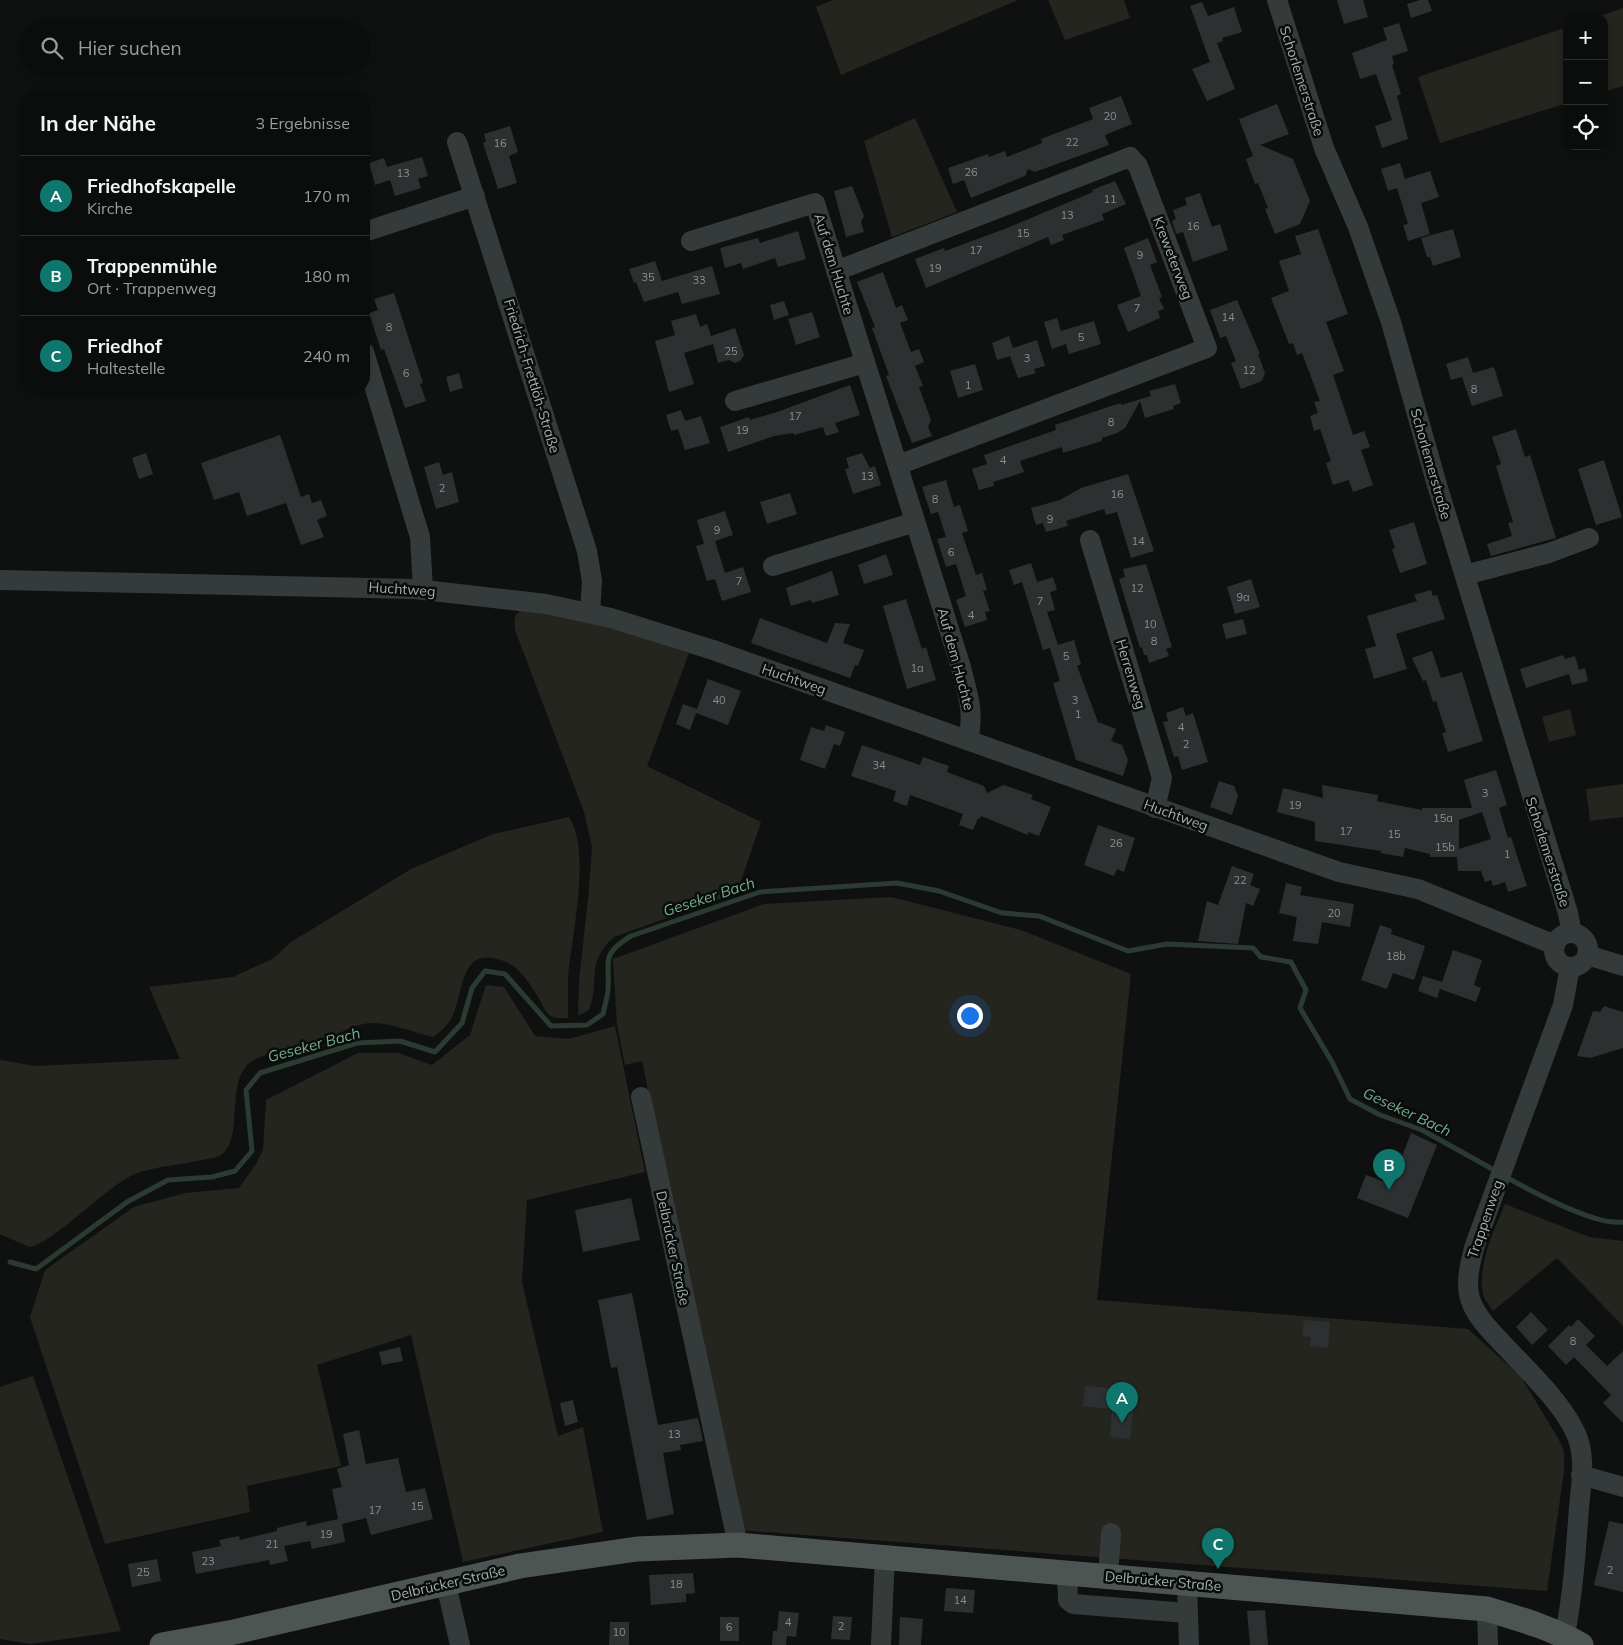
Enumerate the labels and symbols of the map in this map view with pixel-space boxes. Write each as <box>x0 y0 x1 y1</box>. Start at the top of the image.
street label: Schorlemerstraße <box>1276 24 1328 138</box>
house number: 20 <box>1103 109 1117 123</box>
house number: 22 <box>1065 135 1079 149</box>
house number: 16 <box>493 136 507 150</box>
house number: 26 <box>964 165 978 179</box>
house number: 13 <box>396 166 410 180</box>
house number: 11 <box>1103 192 1117 206</box>
house number: 13 <box>1060 208 1074 222</box>
street label: Auf dem Huchte <box>810 211 858 317</box>
street label: Kreweterweg <box>1149 214 1197 302</box>
house number: 16 <box>1186 219 1200 233</box>
house number: 15 <box>1016 226 1030 240</box>
house number: 17 <box>969 243 983 257</box>
house number: 9 <box>1137 248 1143 262</box>
house number: 19 <box>928 261 942 275</box>
house number: 35 <box>641 270 655 284</box>
house number: 33 <box>692 273 706 287</box>
street label: Friedrich-Frettlöh-Straße <box>500 297 564 455</box>
house number: 7 <box>1134 301 1140 315</box>
house number: 14 <box>1221 310 1235 324</box>
house number: 8 <box>386 320 393 334</box>
house number: 5 <box>1078 330 1085 344</box>
house number: 25 <box>724 344 738 358</box>
house number: 3 <box>1024 351 1030 365</box>
house number: 12 <box>1242 363 1256 377</box>
house number: 6 <box>403 366 410 380</box>
house number: 1 <box>965 378 971 392</box>
house number: 8 <box>1471 382 1478 396</box>
street label: Schorlemerstraße <box>1407 406 1455 522</box>
house number: 17 <box>788 409 802 423</box>
house number: 8 <box>1108 415 1115 429</box>
house number: 19 <box>735 423 749 437</box>
house number: 4 <box>1000 453 1007 467</box>
house number: 13 <box>860 469 874 483</box>
house number: 2 <box>439 481 446 495</box>
house number: 16 <box>1110 487 1124 501</box>
house number: 8 <box>932 492 939 506</box>
house number: 9 <box>1047 512 1053 526</box>
house number: 9 <box>714 523 720 537</box>
house number: 14 <box>1131 534 1145 548</box>
house number: 6 <box>948 545 955 559</box>
house number: 7 <box>736 574 742 588</box>
street label: Huchtweg <box>368 578 436 600</box>
house number: 12 <box>1130 581 1144 595</box>
house number: 9a <box>1236 590 1250 604</box>
house number: 7 <box>1037 594 1043 608</box>
street label: Auf dem Huchte <box>934 606 978 712</box>
house number: 4 <box>968 608 975 622</box>
house number: 10 <box>1143 617 1157 631</box>
house number: 8 <box>1151 634 1158 648</box>
street label: Herrenweg <box>1112 637 1150 711</box>
house number: 5 <box>1063 649 1070 663</box>
street label: Huchtweg <box>759 660 829 698</box>
house number: 1a <box>910 661 924 675</box>
house number: 40 <box>712 693 726 707</box>
house number: 3 <box>1072 693 1078 707</box>
house number: 1 <box>1075 707 1081 721</box>
house number: 4 <box>1178 720 1185 734</box>
house number: 2 <box>1183 737 1190 751</box>
house number: 34 <box>872 758 886 772</box>
house number: 3 <box>1482 786 1488 800</box>
street label: Huchtweg <box>1141 795 1211 835</box>
street label: Schorlemerstraße <box>1522 795 1574 909</box>
house number: 19 <box>1288 798 1302 812</box>
house number: 15a <box>1433 811 1453 825</box>
house number: 17 <box>1339 824 1353 838</box>
house number: 15 <box>1387 827 1401 841</box>
house number: 26 <box>1109 836 1123 850</box>
house number: 15b <box>1435 840 1455 854</box>
house number: 1 <box>1504 847 1510 861</box>
water label: Geseker Bach <box>661 873 757 920</box>
house number: 22 <box>1233 873 1247 887</box>
house number: 20 <box>1327 906 1341 920</box>
house number: 18b <box>1386 949 1406 963</box>
your location <box>957 1003 983 1029</box>
water label: Geseker Bach <box>265 1023 363 1066</box>
water label: Geseker Bach <box>1360 1083 1455 1140</box>
pin: B <box>1373 1149 1405 1190</box>
street label: Trappenweg <box>1463 1178 1507 1260</box>
street label: Delbrücker Straße <box>652 1189 694 1307</box>
house number: 8 <box>1570 1334 1577 1348</box>
pin: A <box>1106 1382 1138 1423</box>
house number: 13 <box>667 1427 681 1441</box>
house number: 15 <box>410 1499 424 1513</box>
house number: 17 <box>368 1503 382 1517</box>
house number: 19 <box>319 1527 333 1541</box>
pin: C <box>1202 1528 1234 1569</box>
house number: 21 <box>265 1537 279 1551</box>
house number: 23 <box>201 1554 215 1568</box>
street label: Delbrücker Straße <box>389 1561 507 1605</box>
house number: 2 <box>1607 1563 1614 1577</box>
house number: 25 <box>136 1565 150 1579</box>
street label: Delbrücker Straße <box>1104 1567 1222 1595</box>
house number: 18 <box>669 1577 683 1591</box>
house number: 14 <box>953 1593 967 1607</box>
house number: 4 <box>785 1615 792 1629</box>
house number: 2 <box>838 1619 845 1633</box>
house number: 6 <box>726 1620 733 1634</box>
house number: 10 <box>612 1625 626 1639</box>

